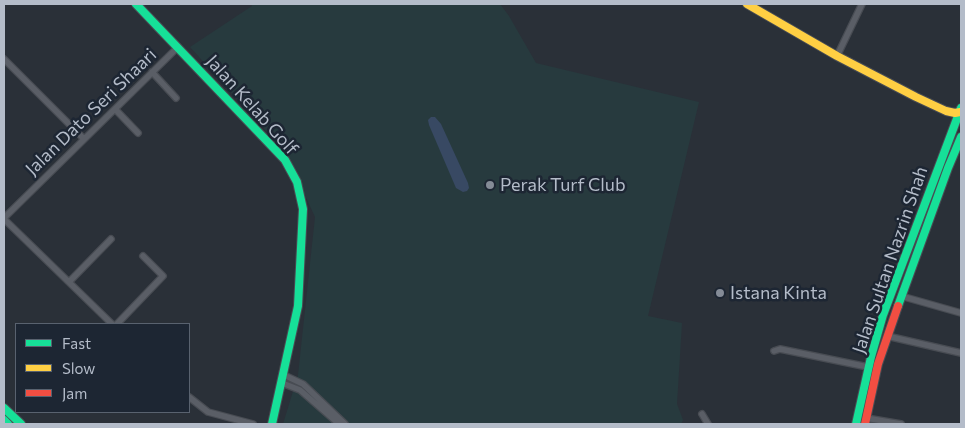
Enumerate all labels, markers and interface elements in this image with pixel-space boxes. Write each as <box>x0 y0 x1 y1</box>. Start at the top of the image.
street label: Jalan Dato Seri Shaari <box>21 44 161 180</box>
street label: Jalan Kelab Golf <box>201 51 303 159</box>
street label: Jalan Sultan Nazrin Shah <box>848 164 932 356</box>
place label: Perak Turf Club <box>500 174 626 196</box>
marker: Perak Turf Club <box>484 179 496 191</box>
place label: Istana Kinta <box>730 282 827 304</box>
marker: Istana Kinta <box>714 287 726 299</box>
legend <box>15 323 190 413</box>
text: Fast <box>62 334 91 352</box>
text: Slow <box>62 359 95 377</box>
text: Jam <box>62 384 87 402</box>

